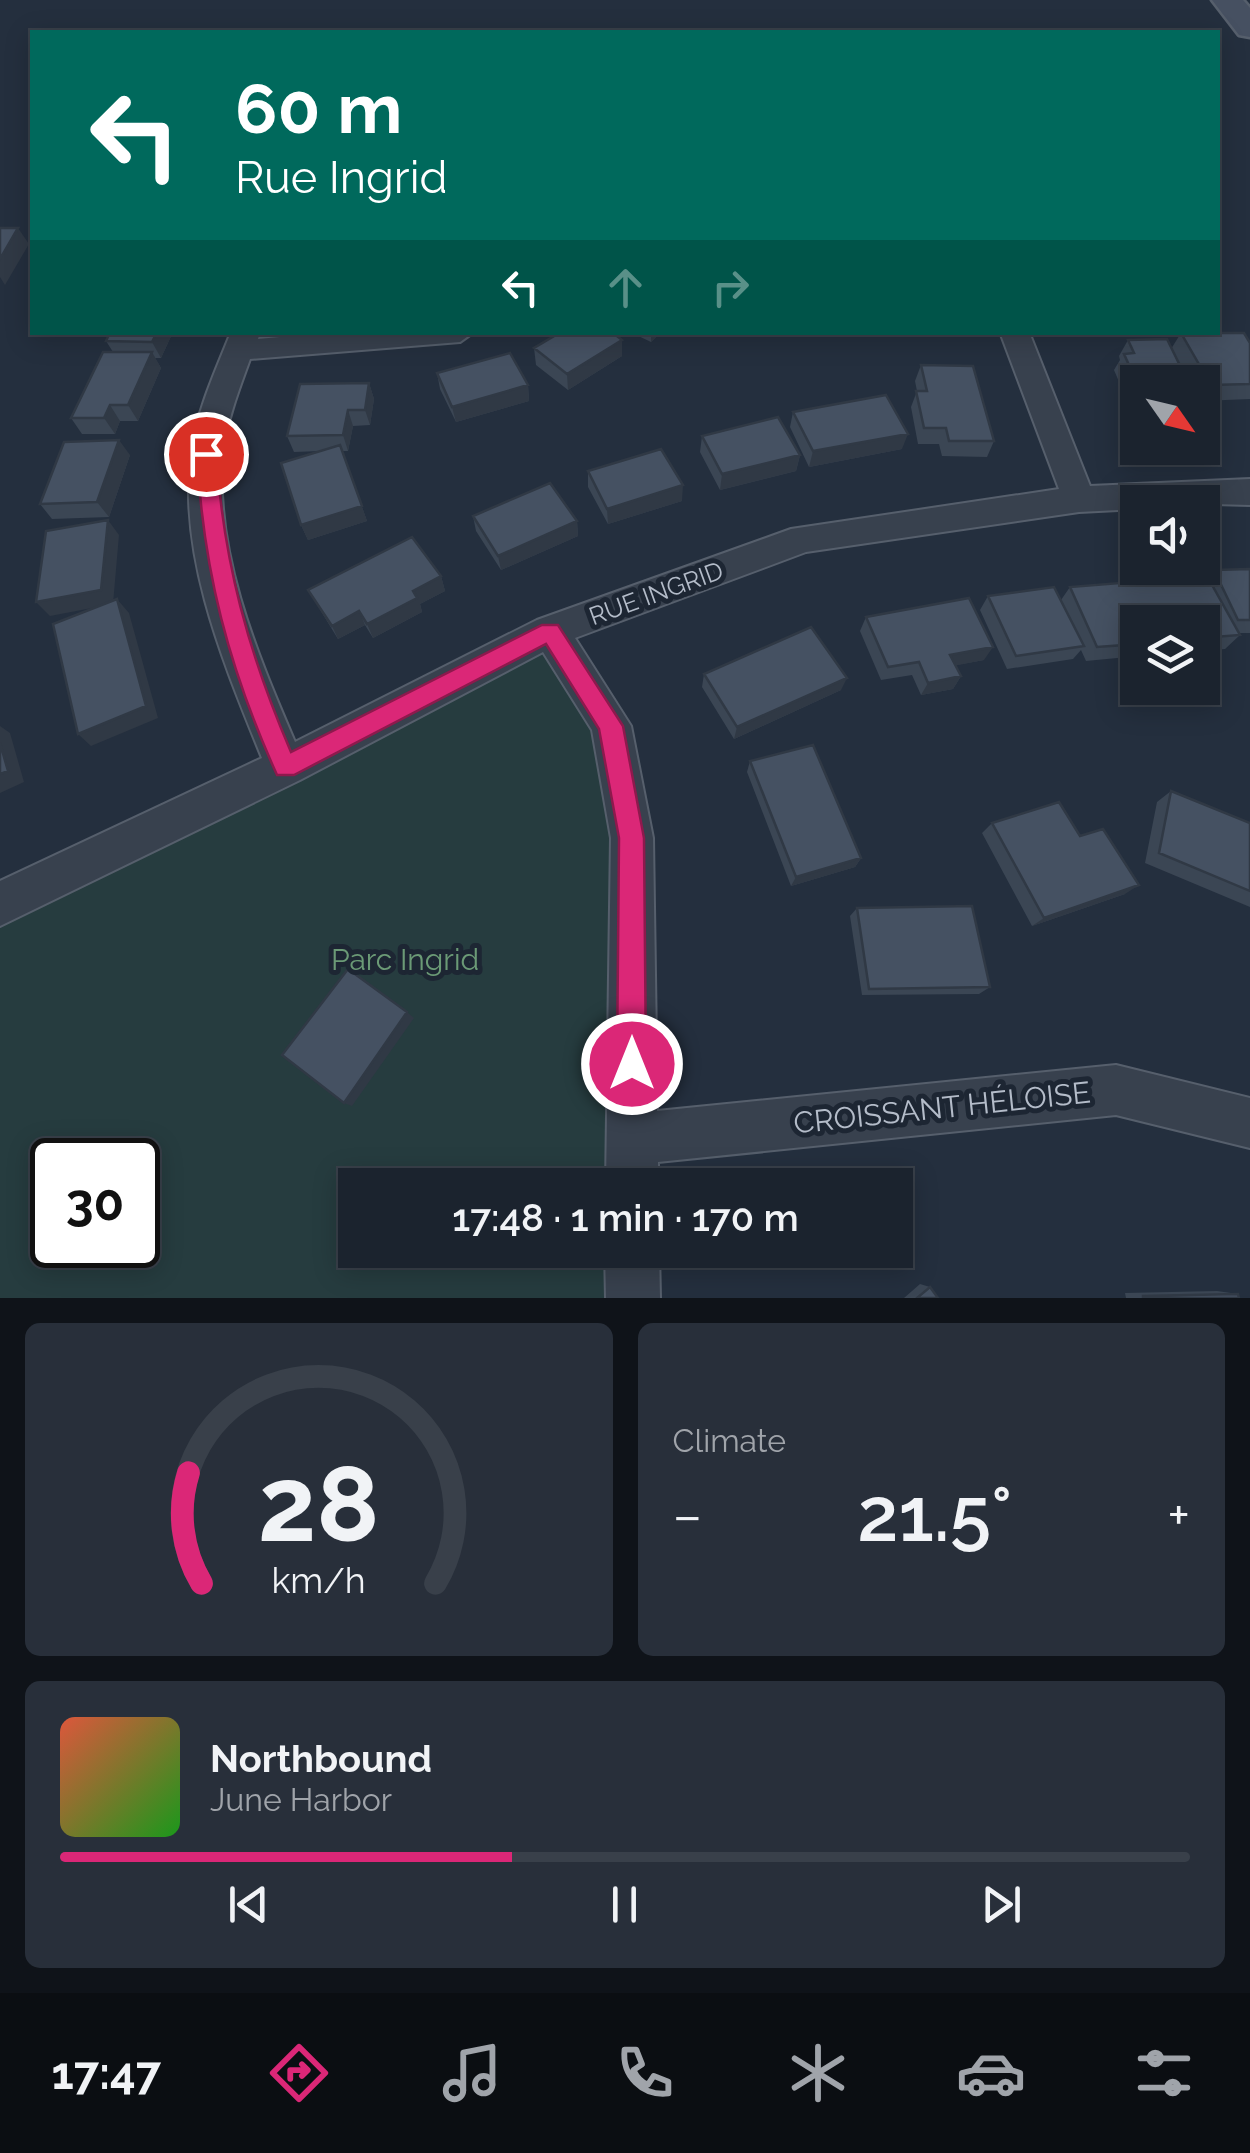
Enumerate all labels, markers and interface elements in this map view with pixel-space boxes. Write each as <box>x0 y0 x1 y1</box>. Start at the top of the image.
text: 60 m <box>235 67 402 149</box>
icon: left <box>70 70 200 200</box>
text: Rue Ingrid <box>235 151 447 204</box>
icon: left <box>493 260 548 315</box>
icon: ahead <box>598 260 653 315</box>
icon: right <box>703 260 758 315</box>
north arrow <box>1120 365 1220 465</box>
map controls <box>1120 365 1220 705</box>
pin <box>164 412 249 497</box>
icon: arrive <box>179 427 234 482</box>
button: sound <box>1120 485 1220 585</box>
street label: RUE INGRID <box>585 555 727 631</box>
button: layers <box>1120 605 1220 705</box>
park label: Parc Ingrid <box>331 942 479 977</box>
position arrow <box>580 1012 684 1116</box>
street label: CROISSANT HÉLOISE <box>792 1075 1092 1140</box>
speed limit sign: 30 <box>30 1138 160 1268</box>
text: 17:48 · 1 min · 170 m <box>452 1195 799 1240</box>
text: Climate <box>673 1422 786 1459</box>
text: 28 <box>258 1443 379 1565</box>
text: 21.5° <box>857 1470 1012 1559</box>
text: − <box>673 1483 702 1548</box>
text: + <box>1167 1483 1190 1548</box>
text: km/h <box>272 1559 366 1601</box>
text: Northbound <box>210 1736 432 1781</box>
text: June Harbor <box>210 1781 392 1818</box>
icon: previous <box>221 1877 276 1932</box>
icon: pause <box>597 1877 652 1932</box>
icon: next <box>974 1877 1029 1932</box>
icon: directions <box>264 2038 334 2108</box>
icon: music <box>437 2038 507 2108</box>
icon: phone <box>610 2038 680 2108</box>
icon: climate <box>783 2038 853 2108</box>
icon: car <box>956 2038 1026 2108</box>
icon: filters <box>1129 2038 1199 2108</box>
text: 17:47 <box>51 2047 161 2100</box>

